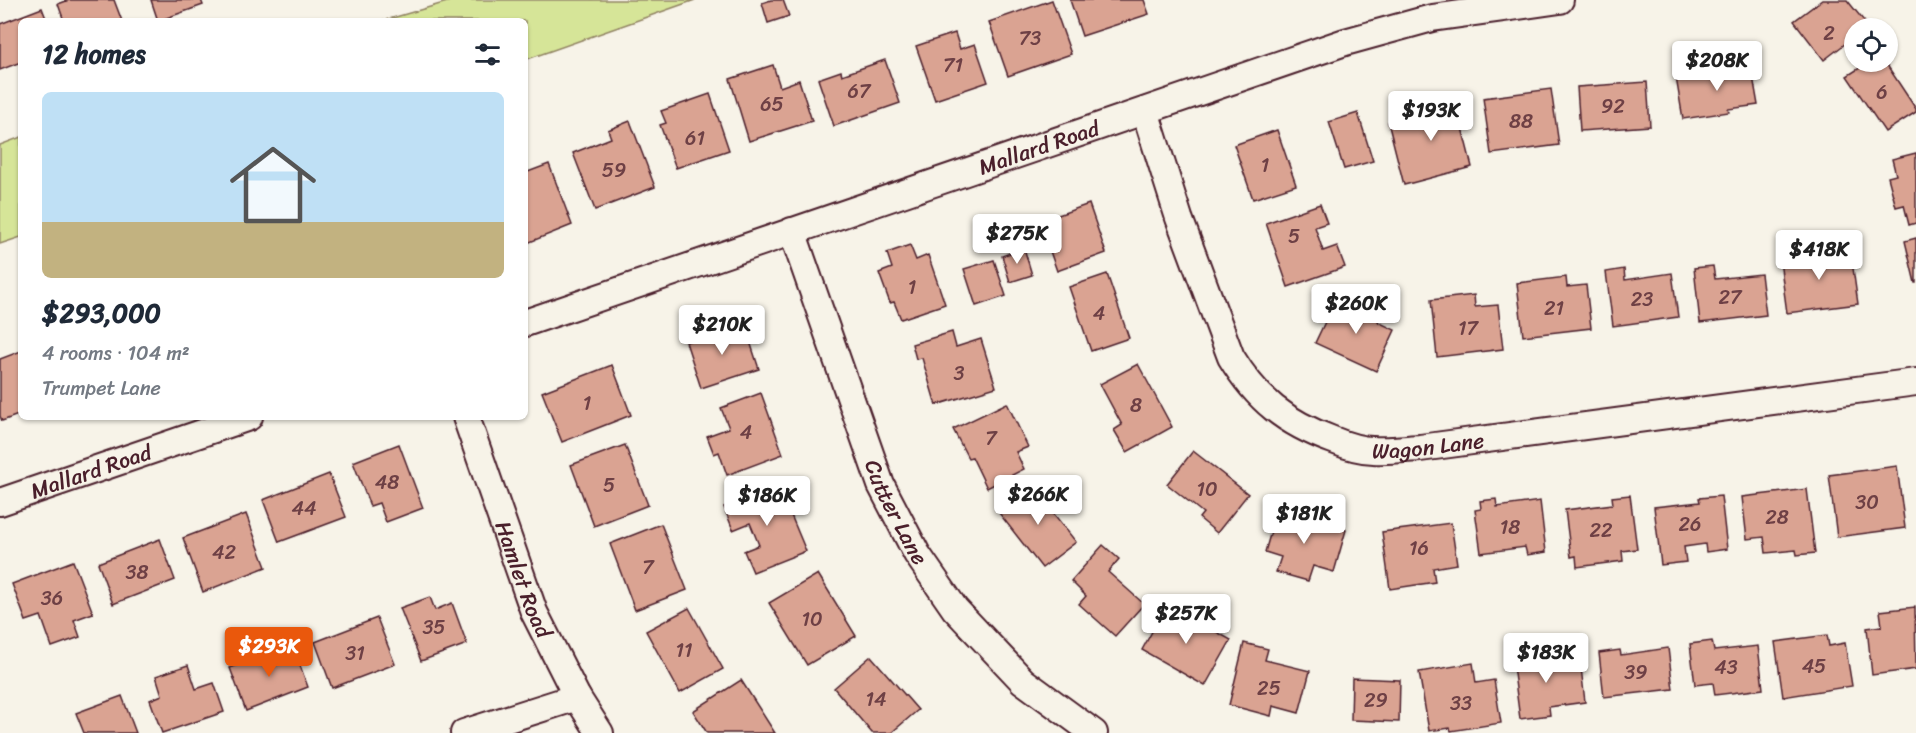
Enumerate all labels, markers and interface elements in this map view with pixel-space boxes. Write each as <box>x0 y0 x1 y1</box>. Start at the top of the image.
house number: 2 <box>1823 16 1835 51</box>
map controls <box>1844 18 1898 72</box>
button: locate <box>1844 18 1898 72</box>
house number: 73 <box>1019 21 1041 56</box>
text: 12 homes <box>42 31 146 77</box>
icon: filters <box>471 38 504 71</box>
pin: $208K <box>1675 41 1759 92</box>
text: $208K <box>1686 43 1748 78</box>
house number: 71 <box>943 48 963 83</box>
house number: 67 <box>848 74 872 109</box>
house number: 6 <box>1876 75 1888 110</box>
house number: 65 <box>760 87 784 122</box>
house number: 92 <box>1601 89 1625 124</box>
pin: $193K <box>1389 91 1473 142</box>
text: $193K <box>1402 93 1460 128</box>
house number: 88 <box>1509 104 1533 139</box>
street label: Mallard Road <box>973 108 1106 186</box>
house number: 61 <box>685 121 705 156</box>
icon: home <box>219 131 327 239</box>
house number: 1 <box>1261 148 1269 183</box>
house number: 59 <box>602 153 626 188</box>
pin: $275K <box>975 214 1059 265</box>
text: $275K <box>987 216 1047 251</box>
house number: 5 <box>1288 219 1300 254</box>
pin: $418K <box>1777 230 1861 281</box>
text: $418K <box>1790 232 1848 267</box>
house number: 1 <box>908 270 916 305</box>
house number: 27 <box>1719 280 1743 315</box>
house number: 23 <box>1631 282 1653 317</box>
pin: $260K <box>1314 284 1398 335</box>
text: $260K <box>1325 286 1387 321</box>
text: $293,000 <box>42 290 161 336</box>
house number: 21 <box>1544 291 1564 326</box>
house number: 4 <box>1093 296 1105 331</box>
pin: $210K <box>680 305 764 356</box>
text: $210K <box>693 307 751 342</box>
house number: 17 <box>1458 311 1480 346</box>
text: 4 rooms · 104 m² <box>42 336 190 371</box>
house number: 3 <box>954 356 965 391</box>
text: Trumpet Lane <box>42 371 161 406</box>
house number: 1 <box>583 386 591 421</box>
house number: 8 <box>1130 388 1142 423</box>
house number: 4 <box>740 415 752 450</box>
house number: 7 <box>985 421 998 456</box>
street label: Wagon Lane <box>1372 421 1487 470</box>
street label: Mallard Road <box>25 432 158 510</box>
street label: Cutter Lane <box>853 454 938 574</box>
house number: 48 <box>375 465 399 500</box>
house number: 5 <box>603 468 615 503</box>
house number: 10 <box>1196 472 1218 507</box>
pin: $266K <box>996 475 1080 526</box>
pin: $186K <box>725 476 809 527</box>
text: $266K <box>1008 477 1068 512</box>
text: $186K <box>738 478 796 513</box>
house number: 30 <box>1855 485 1879 520</box>
house number: 44 <box>292 491 317 526</box>
pin: $181K <box>1262 494 1346 545</box>
text: $181K <box>1277 496 1331 531</box>
house number: 28 <box>1765 500 1789 535</box>
house number: 26 <box>1679 507 1701 542</box>
house number: 18 <box>1500 510 1520 545</box>
house number: 22 <box>1589 513 1613 548</box>
street label: Hamlet Road <box>484 515 564 646</box>
house number: 16 <box>1409 531 1429 566</box>
house number: 42 <box>212 535 236 570</box>
house number: 7 <box>642 550 655 585</box>
house number: 38 <box>125 555 149 590</box>
house number: 36 <box>41 581 63 616</box>
pin: $257K <box>1144 594 1228 645</box>
text: $257K <box>1156 596 1216 631</box>
house number: 10 <box>801 602 823 637</box>
house number: 35 <box>422 610 446 645</box>
pin: $293K <box>227 627 311 678</box>
text: $293K <box>239 629 299 664</box>
house number: 11 <box>675 633 693 668</box>
pin: $183K <box>1504 633 1588 684</box>
text: $183K <box>1517 635 1575 670</box>
house number: 31 <box>345 636 365 671</box>
house number: 45 <box>1802 649 1826 684</box>
house number: 43 <box>1714 650 1738 685</box>
house number: 39 <box>1624 655 1648 690</box>
house number: 25 <box>1257 671 1281 706</box>
house number: 14 <box>865 682 887 717</box>
house number: 29 <box>1364 683 1388 718</box>
house number: 33 <box>1450 686 1472 721</box>

